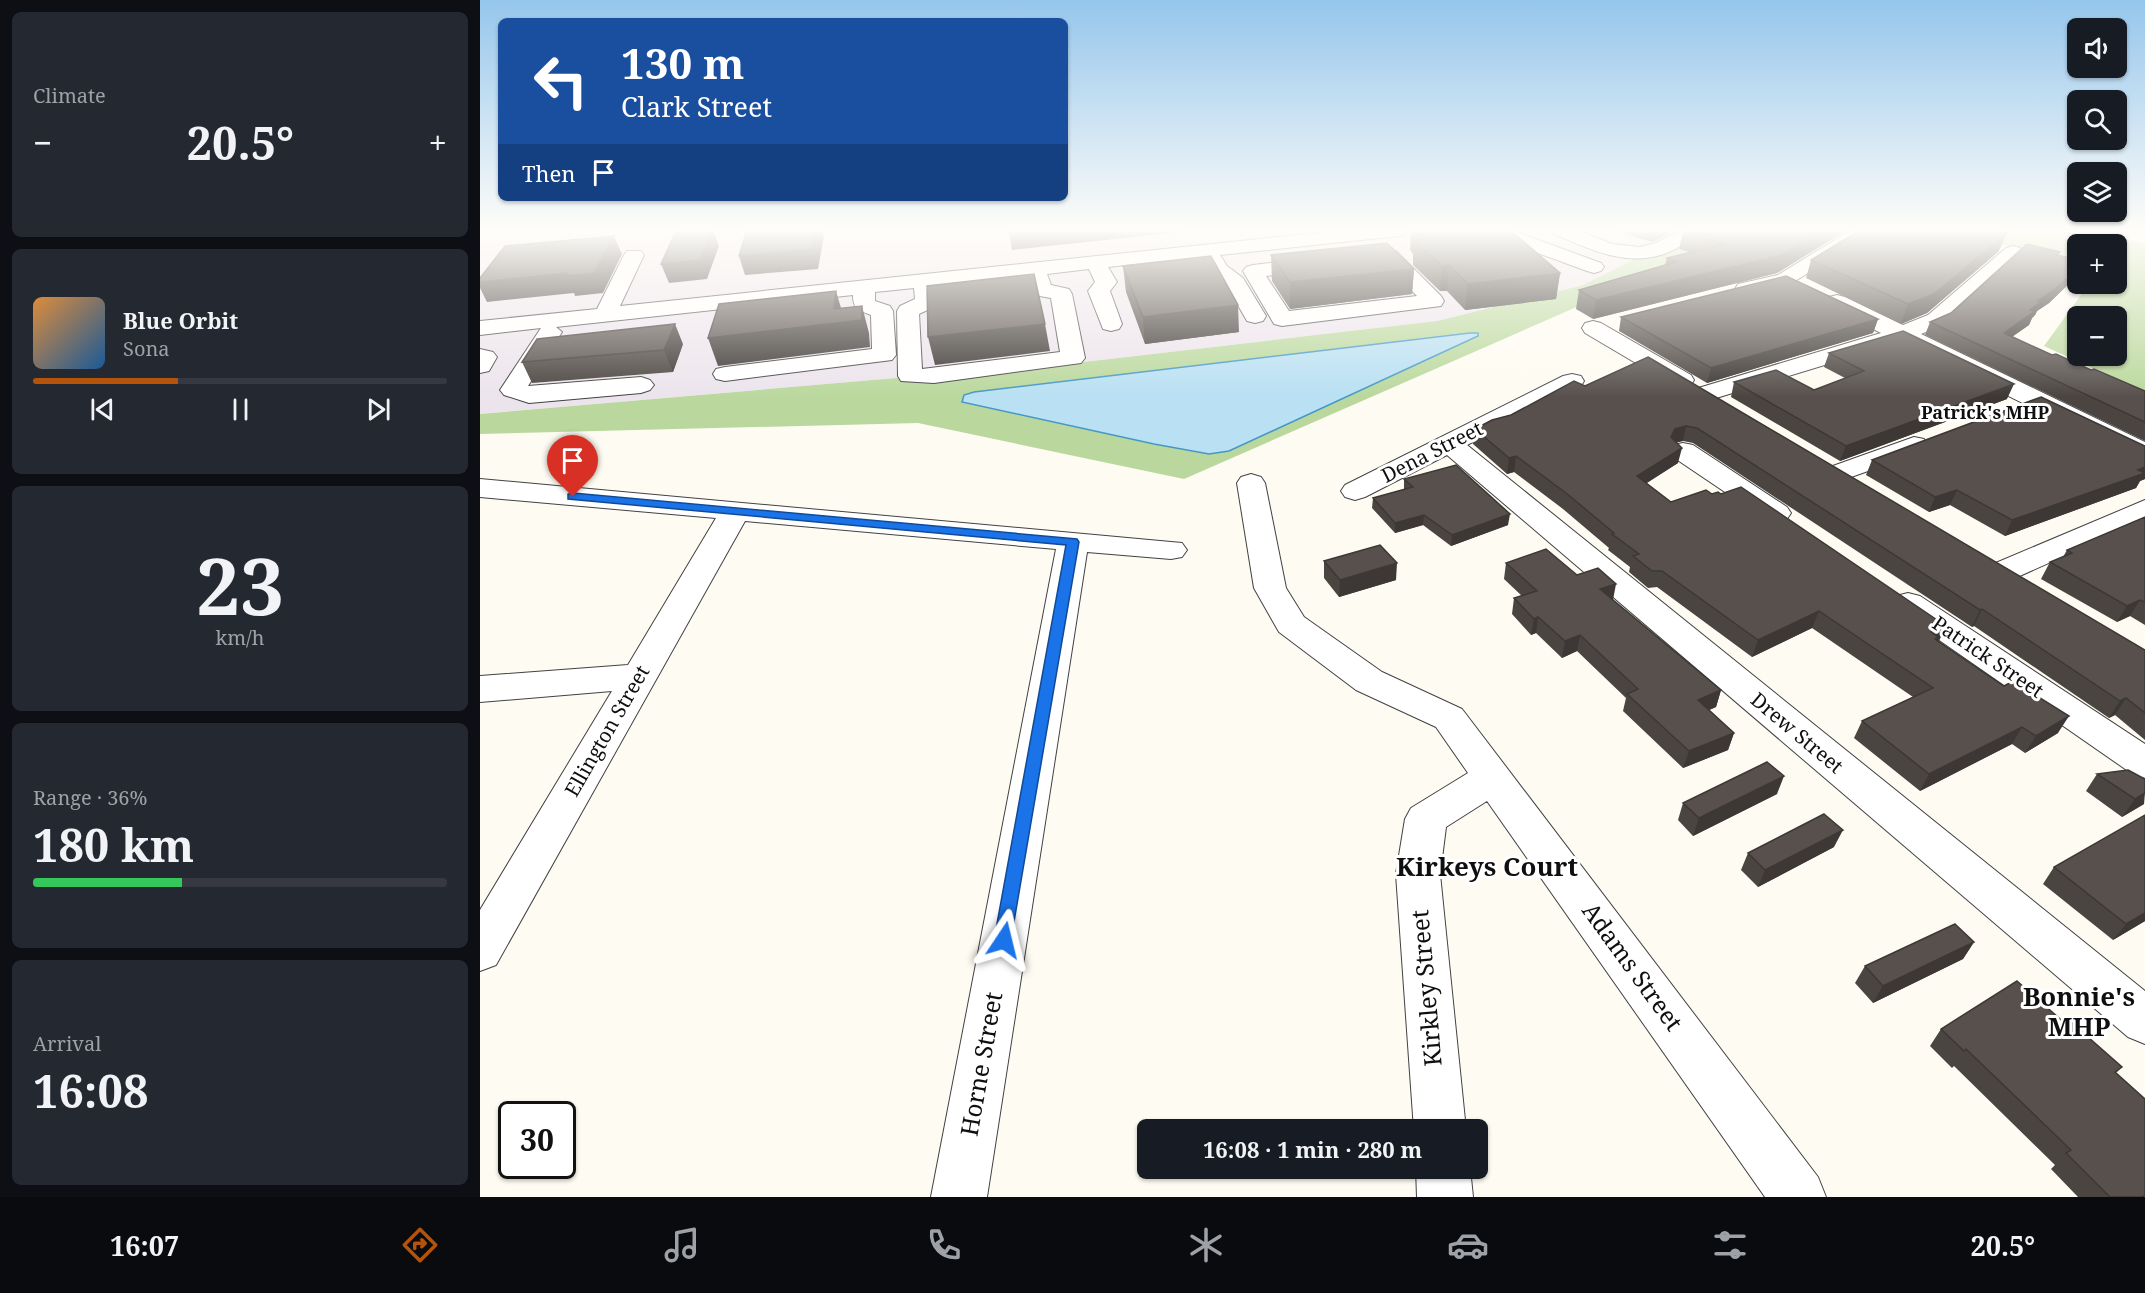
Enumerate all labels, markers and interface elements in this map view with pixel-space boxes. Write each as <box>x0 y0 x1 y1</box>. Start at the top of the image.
map controls <box>2067 18 2127 366</box>
button: sound <box>2067 18 2127 78</box>
text: 130 m <box>621 34 745 91</box>
icon: left <box>522 42 600 120</box>
text: Climate <box>33 82 106 109</box>
text: Clark Street <box>621 88 772 125</box>
button: search <box>2067 90 2127 150</box>
text: 20.5° <box>187 112 294 173</box>
text: − <box>33 120 52 165</box>
text: + <box>429 120 447 165</box>
icon: arrive <box>587 156 620 189</box>
text: Then <box>522 158 575 188</box>
button: layers <box>2067 162 2127 222</box>
button: + <box>2067 234 2127 294</box>
text: Blue Orbit <box>123 305 238 335</box>
button: − <box>2067 306 2127 366</box>
text: Sona <box>123 335 170 362</box>
icon: previous <box>86 393 119 426</box>
icon: pause <box>224 393 257 426</box>
icon: next <box>362 393 395 426</box>
district label: Patrick's MHP <box>1921 400 2050 424</box>
street label: Dena Street <box>1376 414 1487 489</box>
pin <box>547 435 598 497</box>
icon: arrive <box>556 444 589 477</box>
text: 23 <box>196 532 284 638</box>
street label: Patrick Street <box>1927 609 2049 704</box>
text: km/h <box>215 624 265 651</box>
street label: Ellington Street <box>558 660 655 801</box>
street label: Drew Street <box>1745 686 1849 779</box>
text: Range · 36% <box>33 784 147 811</box>
text: 180 km <box>33 814 194 875</box>
district label: Kirkeys Court <box>1396 848 1578 884</box>
street label: Adams Street <box>1575 895 1691 1037</box>
position arrow <box>972 908 1036 972</box>
street label: Kirkley Street <box>1402 909 1449 1068</box>
district label: Bonnie's MHP <box>2023 978 2135 1044</box>
street label: Horne Street <box>952 989 1009 1138</box>
text: Arrival <box>33 1030 101 1057</box>
text: 16:08 <box>33 1060 148 1121</box>
speed limit sign: 30 <box>498 1101 576 1179</box>
text: 16:08 · 1 min · 280 m <box>1203 1134 1422 1164</box>
icon: directions <box>399 1224 441 1266</box>
icon: music <box>661 1224 703 1266</box>
icon: phone <box>923 1224 965 1266</box>
icon: climate <box>1185 1224 1227 1266</box>
icon: car <box>1447 1224 1489 1266</box>
icon: filters <box>1709 1224 1751 1266</box>
text: 16:07 <box>110 1227 179 1264</box>
text: 20.5° <box>1971 1227 2035 1264</box>

